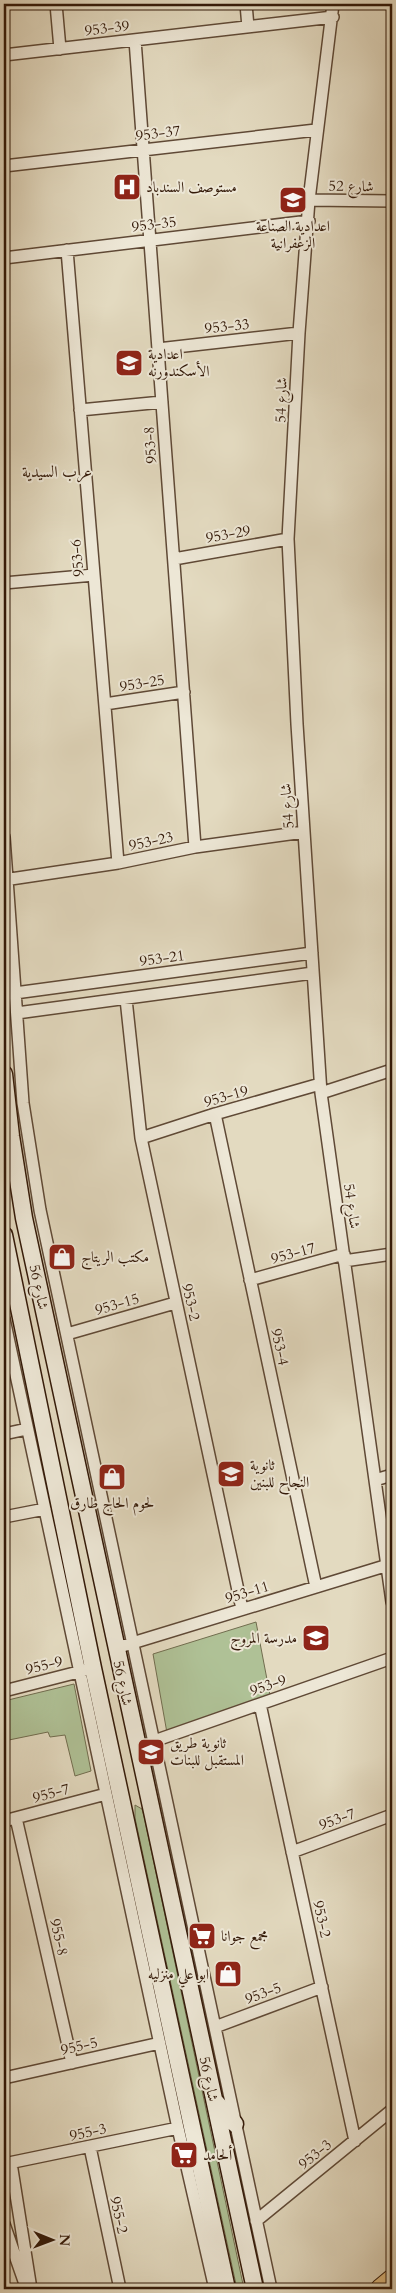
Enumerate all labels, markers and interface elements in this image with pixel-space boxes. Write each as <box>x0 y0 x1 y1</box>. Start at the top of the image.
street label: 953-39 <box>83 15 131 41</box>
street label: 953-37 <box>134 120 182 146</box>
hospital icon: مستوصف السندباد <box>112 172 142 202</box>
street label: شارع 52 <box>328 176 374 199</box>
place label: مستوصف السندباد <box>146 177 237 197</box>
school or university icon: اعدادية الصناعة الزعفرانية <box>278 185 308 215</box>
street label: 953-35 <box>130 211 178 237</box>
place label: اعدادية الصناعة الزعفرانية <box>256 216 330 253</box>
street label: 953-33 <box>204 314 250 338</box>
place label: اعدادية الأسكندورنه <box>148 344 209 381</box>
school or university icon: اعدادية الأسكندورنه <box>114 348 144 378</box>
street label: شارع 54 <box>270 377 295 423</box>
street label: 953-8 <box>139 426 161 464</box>
district label: عرب السيدية <box>22 461 92 483</box>
street label: 953-29 <box>204 520 252 548</box>
street label: 953-6 <box>65 538 89 578</box>
street label: 953-25 <box>118 670 166 696</box>
street label: شارع 54 <box>275 782 302 829</box>
street label: 953-23 <box>127 827 175 855</box>
street label: 953-21 <box>138 945 186 971</box>
street label: 953-19 <box>202 1080 251 1112</box>
street label: شارع 54 <box>336 1182 365 1230</box>
street label: 953-17 <box>269 1237 318 1268</box>
shop icon: مكتب الريتاج <box>47 1242 77 1272</box>
place label: مكتب الريتاج <box>81 1247 149 1270</box>
street label: شارع 56 <box>22 1263 54 1312</box>
street label: 953-2 <box>177 1282 205 1323</box>
street label: 953-15 <box>93 1288 141 1320</box>
street label: 953-4 <box>266 1327 294 1368</box>
place label: ثانوية النجاح للبنين <box>250 1455 309 1495</box>
school or university icon: ثانوية النجاح للبنين <box>216 1459 246 1489</box>
shop icon: لحوم الحاج طارق <box>97 1462 127 1492</box>
place label: لحوم الحاج طارق <box>70 1493 154 1516</box>
street label: 953-11 <box>223 1576 271 1608</box>
school or university icon: مدرسة المروج <box>301 1623 331 1653</box>
place label: مدرسة المروج <box>230 1628 297 1651</box>
street label: 955-9 <box>23 1651 65 1679</box>
street label: شارع 56 <box>106 1659 138 1708</box>
street label: 953-9 <box>247 1669 289 1701</box>
place label: ثانوية طريق المستقبل للبنات <box>170 1733 244 1771</box>
school or university icon: ثانوية طريق المستقبل للبنات <box>136 1737 166 1767</box>
street label: 955-7 <box>30 1778 72 1808</box>
street label: 953-7 <box>316 1803 358 1835</box>
street label: 953-2 <box>308 1899 336 1940</box>
street label: 955-8 <box>45 1917 73 1957</box>
supermarket icon: مجمع جوانا <box>187 1921 217 1951</box>
place label: مجمع جوانا <box>221 1926 268 1950</box>
shop icon: ابو علي منزليه <box>213 1959 243 1989</box>
place label: ابو علي منزليه <box>148 1964 209 1988</box>
street label: 953-5 <box>242 1977 284 2009</box>
street label: 955-5 <box>59 2032 99 2060</box>
street label: شارع 56 <box>192 2055 224 2104</box>
street label: 955-3 <box>68 2118 108 2146</box>
street label: 953-3 <box>294 2134 336 2174</box>
supermarket icon: ألحامد <box>169 2140 199 2170</box>
place label: ألحامد <box>203 2144 233 2165</box>
street label: 955-2 <box>105 2195 133 2236</box>
north arrow <box>28 2216 78 2266</box>
text: N <box>55 2234 74 2246</box>

